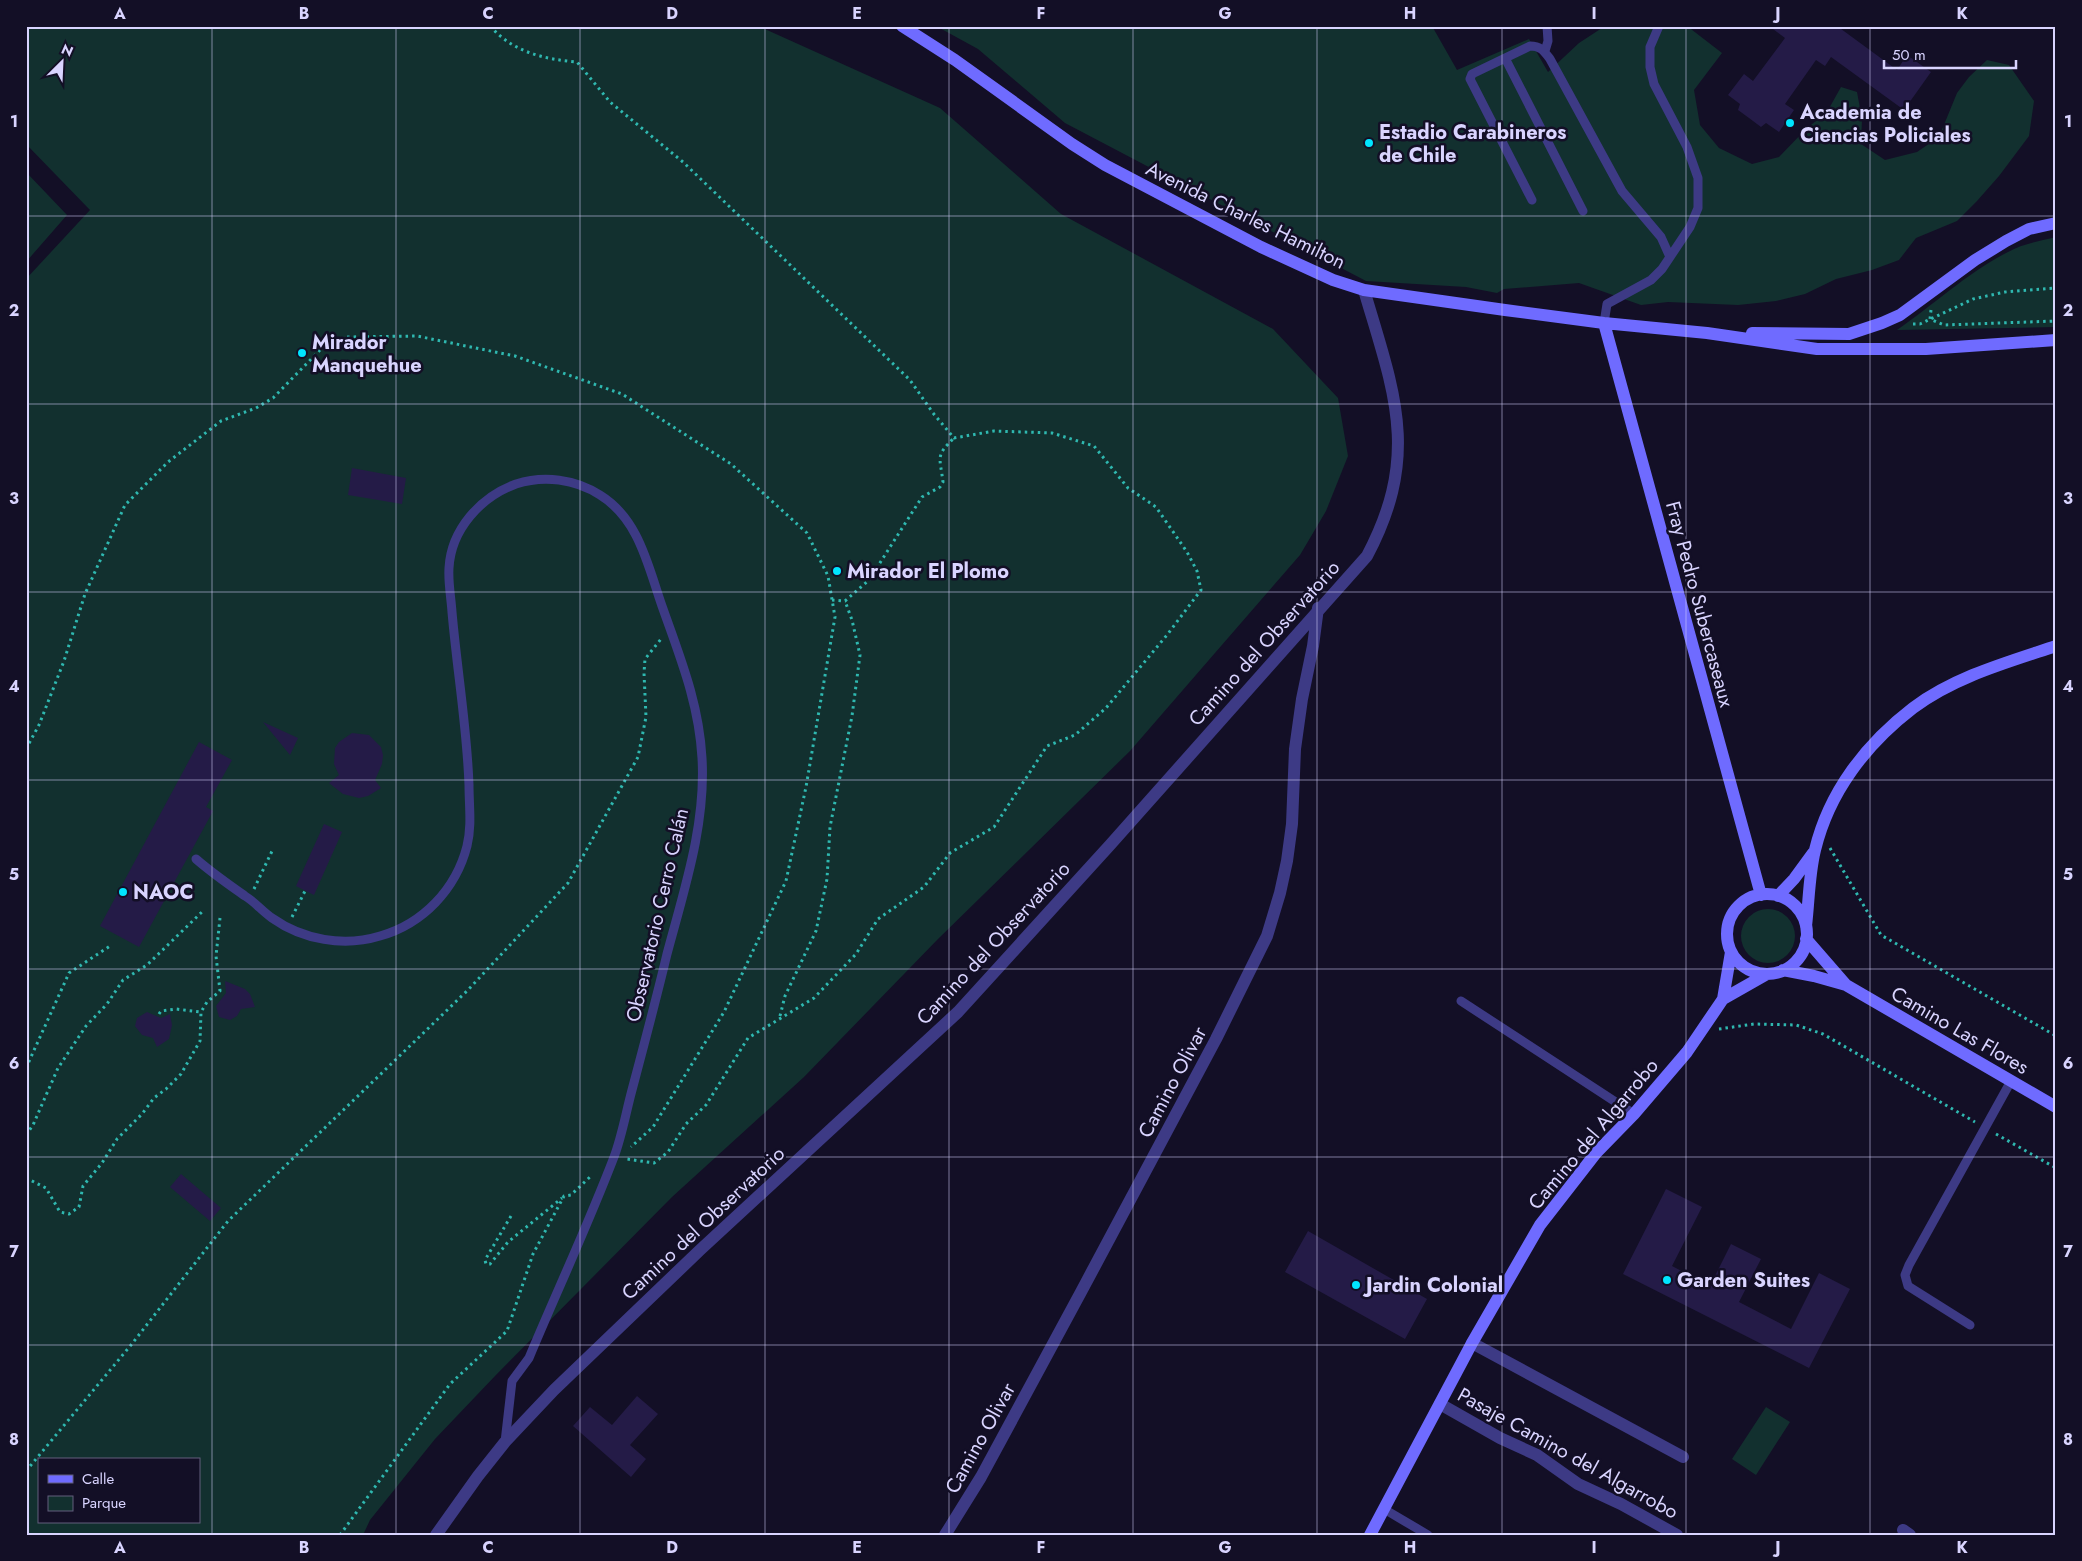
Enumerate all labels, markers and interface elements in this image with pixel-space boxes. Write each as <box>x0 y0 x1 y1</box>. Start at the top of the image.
text: A <box>113 2 126 25</box>
text: B <box>299 2 309 25</box>
text: C <box>482 2 494 25</box>
text: D <box>666 2 678 25</box>
text: E <box>852 2 862 25</box>
text: F <box>1037 2 1045 25</box>
text: G <box>1218 2 1232 25</box>
text: H <box>1404 2 1416 25</box>
text: I <box>1591 2 1597 25</box>
text: J <box>1772 2 1781 25</box>
text: K <box>1956 2 1968 25</box>
north arrow <box>38 38 88 88</box>
scale bar <box>1884 38 2017 70</box>
text: N <box>58 39 76 62</box>
text: 50 m <box>1892 44 1926 66</box>
place label: Academia de Ciencias Policiales <box>1799 98 1971 150</box>
text: 1 <box>10 110 18 133</box>
text: 1 <box>2064 110 2072 133</box>
marker: Academia de Ciencias Policiales <box>1784 117 1796 129</box>
place label: Estadio Carabineros de Chile <box>1379 118 1566 170</box>
marker: Estadio Carabineros de Chile <box>1363 137 1375 149</box>
street label: Avenida Charles Hamilton <box>1141 154 1351 276</box>
text: 2 <box>9 299 19 322</box>
text: 2 <box>2063 299 2073 322</box>
place label: Mirador Manquehue <box>312 328 422 380</box>
marker: Mirador Manquehue <box>296 347 308 359</box>
text: 3 <box>9 487 19 510</box>
text: 3 <box>2063 487 2073 510</box>
street label: Fray Pedro Subercaseaux <box>1658 498 1741 711</box>
street label: Camino del Observatorio <box>1182 554 1347 733</box>
place label: Mirador El Plomo <box>847 557 1009 586</box>
marker: Mirador El Plomo <box>831 565 843 577</box>
text: 4 <box>8 675 20 698</box>
text: 4 <box>2062 675 2074 698</box>
street label: Observatorio Cerro Calán <box>619 805 696 1025</box>
street label: Camino del Observatorio <box>910 855 1077 1031</box>
text: 5 <box>9 863 19 886</box>
text: 5 <box>2063 863 2073 886</box>
place label: NAOC <box>133 878 193 907</box>
marker: NAOC <box>117 886 129 898</box>
street label: Camino Las Flores <box>1886 979 2034 1082</box>
street label: Camino Olivar <box>1131 1021 1214 1143</box>
text: 6 <box>9 1052 19 1075</box>
street label: Camino del Algarrobo <box>1521 1052 1665 1216</box>
text: 6 <box>2063 1052 2073 1075</box>
street label: Camino del Observatorio <box>615 1140 792 1307</box>
text: 7 <box>9 1240 19 1263</box>
text: 7 <box>2063 1240 2073 1263</box>
place label: Garden Suites <box>1677 1266 1810 1295</box>
place label: Jardin Colonial <box>1362 1271 1503 1300</box>
marker: Garden Suites <box>1661 1274 1673 1286</box>
marker: Jardin Colonial <box>1350 1279 1362 1291</box>
street label: Camino Olivar <box>938 1378 1023 1499</box>
street label: Pasaje Camino del Algarrobo <box>1452 1381 1683 1526</box>
text: 8 <box>9 1428 19 1451</box>
text: 8 <box>2063 1428 2073 1451</box>
legend <box>38 1458 200 1524</box>
text: Calle <box>82 1468 114 1490</box>
text: Parque <box>82 1492 126 1514</box>
text: A <box>113 1536 126 1559</box>
text: B <box>299 1536 309 1559</box>
text: C <box>482 1536 494 1559</box>
text: D <box>666 1536 678 1559</box>
text: E <box>852 1536 862 1559</box>
text: F <box>1037 1536 1045 1559</box>
text: G <box>1218 1536 1232 1559</box>
text: H <box>1404 1536 1416 1559</box>
text: I <box>1591 1536 1597 1559</box>
text: J <box>1772 1536 1781 1559</box>
text: K <box>1956 1536 1968 1559</box>

